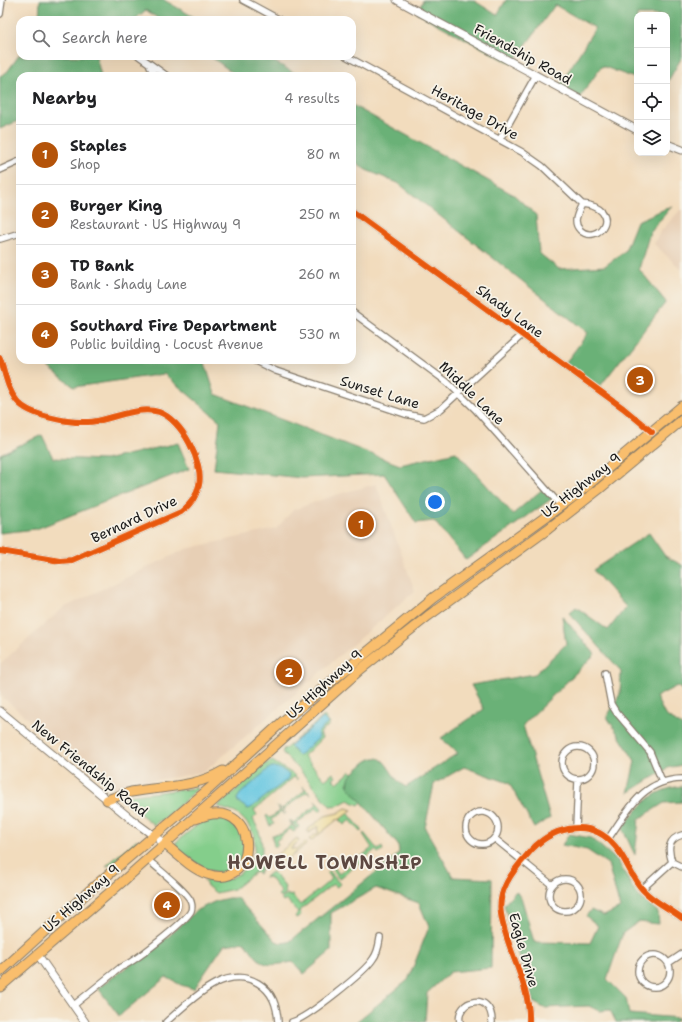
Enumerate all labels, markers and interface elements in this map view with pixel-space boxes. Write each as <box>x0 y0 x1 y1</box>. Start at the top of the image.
map controls <box>634 12 670 156</box>
button: + <box>634 12 670 48</box>
search box <box>16 16 356 60</box>
street label: Friendship Road <box>471 20 575 88</box>
icon: search <box>30 27 52 49</box>
text: Search here <box>62 28 148 48</box>
button: − <box>634 48 670 84</box>
street label: Heritage Drive <box>428 80 522 144</box>
button: locate <box>634 84 670 120</box>
text: Nearby <box>32 87 97 109</box>
text: 4 results <box>284 90 340 107</box>
button: layers <box>634 120 670 156</box>
text: Staples <box>70 136 127 156</box>
text: 1 <box>42 146 48 163</box>
text: 80 m <box>306 146 340 163</box>
text: Shop <box>70 156 100 173</box>
text: Burger King <box>70 196 162 216</box>
text: 2 <box>40 206 50 223</box>
text: 250 m <box>299 206 340 223</box>
text: Restaurant · US Highway 9 <box>70 216 241 233</box>
text: TD Bank <box>70 256 134 276</box>
text: 3 <box>40 266 50 283</box>
text: 260 m <box>298 266 340 283</box>
text: Bank · Shady Lane <box>70 276 187 293</box>
street label: Shady Lane <box>473 280 547 342</box>
text: Southard Fire Department <box>70 316 277 336</box>
text: 4 <box>40 326 50 343</box>
text: 530 m <box>299 326 340 343</box>
text: Public building · Locust Avenue <box>70 336 263 353</box>
street label: Middle Lane <box>435 357 509 429</box>
pin: 3 <box>627 365 653 395</box>
street label: Sunset Lane <box>338 371 422 413</box>
street label: US Highway 9 <box>538 448 624 522</box>
street label: Bernard Drive <box>88 491 180 547</box>
your location <box>425 492 445 512</box>
pin: 1 <box>348 509 374 539</box>
street label: US Highway 9 <box>282 645 366 723</box>
pin: 2 <box>276 657 302 687</box>
street label: New Friendship Road <box>28 716 152 820</box>
district label: HOWELL TOWNSHIP <box>227 851 423 875</box>
street label: US Highway 9 <box>39 860 123 936</box>
pin: 4 <box>154 890 180 920</box>
street label: Eagle Drive <box>505 911 543 989</box>

